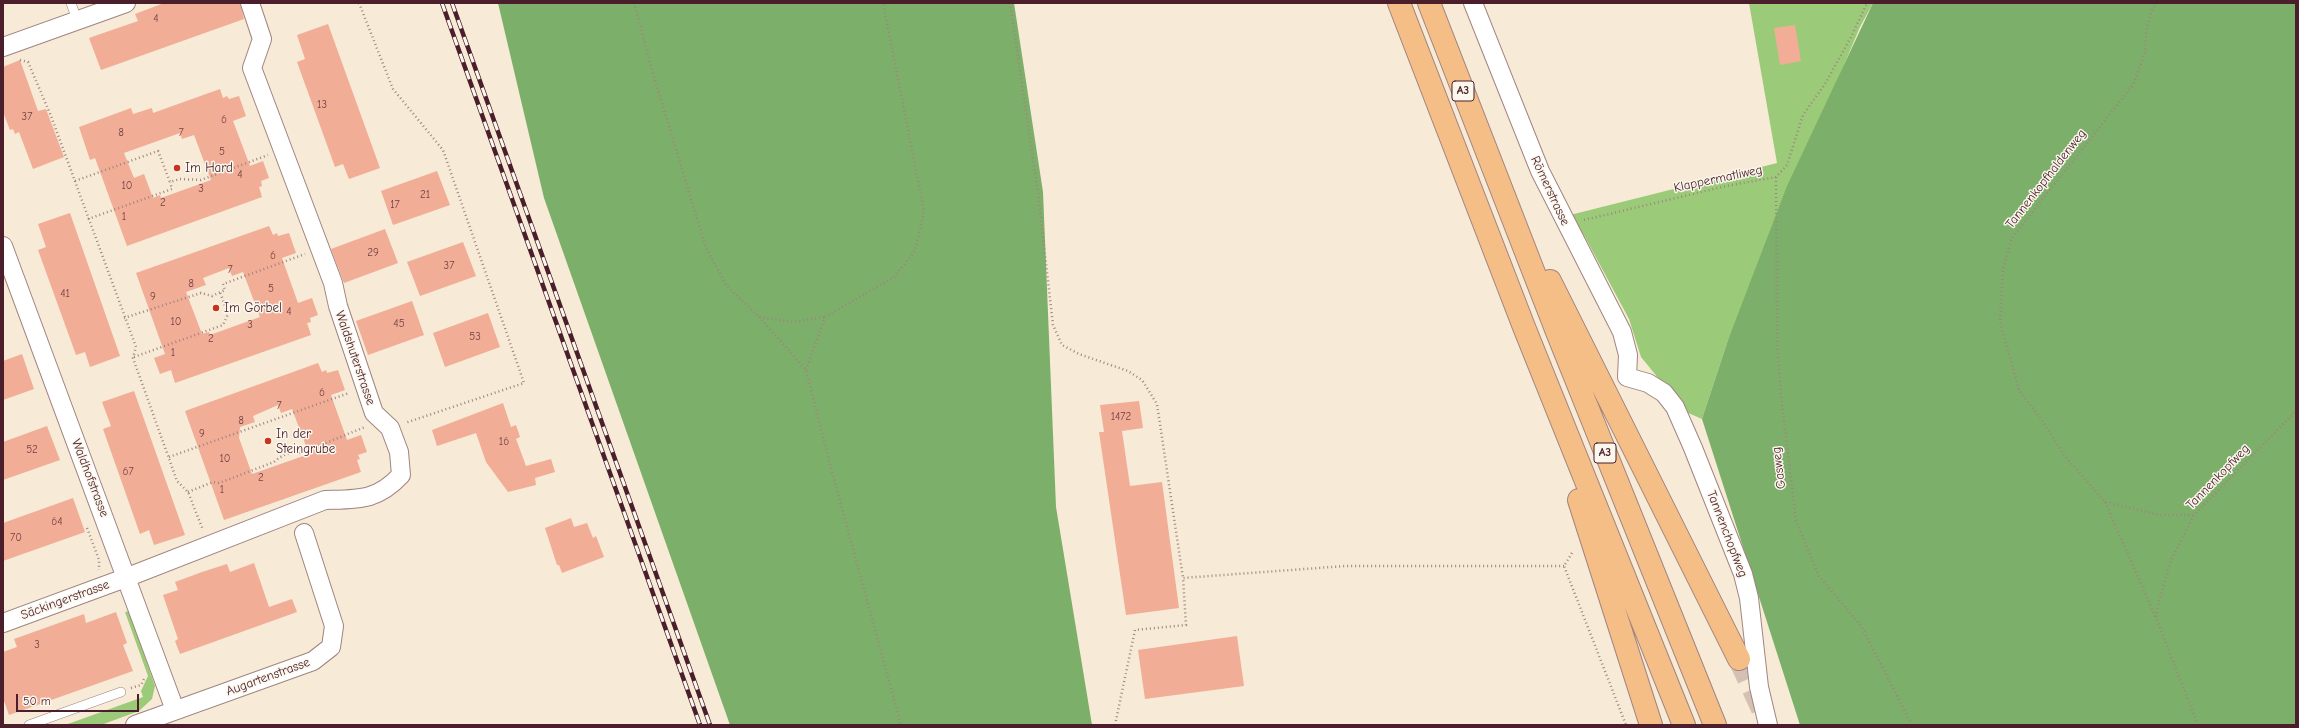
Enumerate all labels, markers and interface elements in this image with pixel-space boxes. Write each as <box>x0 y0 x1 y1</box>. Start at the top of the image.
house number: 4 <box>153 12 159 26</box>
road number: A3 <box>1452 81 1474 101</box>
house number: 13 <box>317 98 327 112</box>
house number: 37 <box>22 110 32 124</box>
house number: 6 <box>221 113 227 127</box>
house number: 8 <box>118 126 124 140</box>
house number: 7 <box>178 126 184 140</box>
street label: Tannenkopfhaldenweg <box>2002 126 2090 232</box>
house number: 5 <box>219 145 225 159</box>
street label: Römerstrasse <box>1527 154 1573 228</box>
place label: Im Hard <box>185 160 233 176</box>
street label: Klappermatliweg <box>1672 162 1764 196</box>
marker: Im Hard <box>172 163 182 173</box>
house number: 4 <box>237 168 243 182</box>
house number: 10 <box>121 179 133 193</box>
house number: 3 <box>198 182 204 196</box>
house number: 21 <box>420 188 430 202</box>
house number: 2 <box>160 196 166 210</box>
house number: 17 <box>390 198 400 212</box>
house number: 1 <box>122 210 126 224</box>
house number: 29 <box>367 246 379 260</box>
house number: 6 <box>270 249 276 263</box>
house number: 37 <box>444 259 454 273</box>
house number: 7 <box>227 263 233 277</box>
house number: 8 <box>188 277 194 291</box>
house number: 5 <box>268 282 274 296</box>
house number: 41 <box>60 287 70 301</box>
house number: 9 <box>150 290 156 304</box>
place label: Im Görbel <box>224 300 282 316</box>
marker: Im Görbel <box>211 303 221 313</box>
house number: 4 <box>286 305 292 319</box>
street label: Waldshuterstrasse <box>332 309 378 407</box>
house number: 10 <box>170 315 182 329</box>
house number: 45 <box>393 317 405 331</box>
house number: 3 <box>247 318 253 332</box>
house number: 53 <box>469 330 481 344</box>
house number: 2 <box>208 332 214 346</box>
house number: 1 <box>171 346 175 360</box>
house number: 6 <box>319 386 325 400</box>
house number: 7 <box>276 399 282 413</box>
house number: 1472 <box>1111 410 1131 424</box>
house number: 8 <box>238 414 244 428</box>
place label: In der Steingrube <box>276 426 335 457</box>
house number: 9 <box>199 427 205 441</box>
house number: 16 <box>499 435 509 449</box>
marker: In der Steingrube <box>263 436 273 446</box>
street label: Waldhofstrasse <box>68 437 112 519</box>
street label: Tannenkopfweg <box>2183 441 2253 513</box>
house number: 52 <box>26 443 38 457</box>
road number: A3 <box>1594 443 1616 463</box>
street label: Gasweg <box>1769 446 1789 490</box>
house number: 10 <box>219 452 231 466</box>
house number: 67 <box>122 465 134 479</box>
house number: 2 <box>258 471 264 485</box>
house number: 1 <box>220 483 224 497</box>
street label: Tannenchopfweg <box>1703 488 1751 580</box>
house number: 64 <box>51 515 63 529</box>
house number: 70 <box>10 531 22 545</box>
street label: Säckingerstrasse <box>19 577 111 623</box>
house number: 3 <box>34 638 40 652</box>
street label: Augartenstrasse <box>224 655 312 699</box>
scale bar <box>18 686 141 712</box>
text: 50 m <box>23 694 51 708</box>

